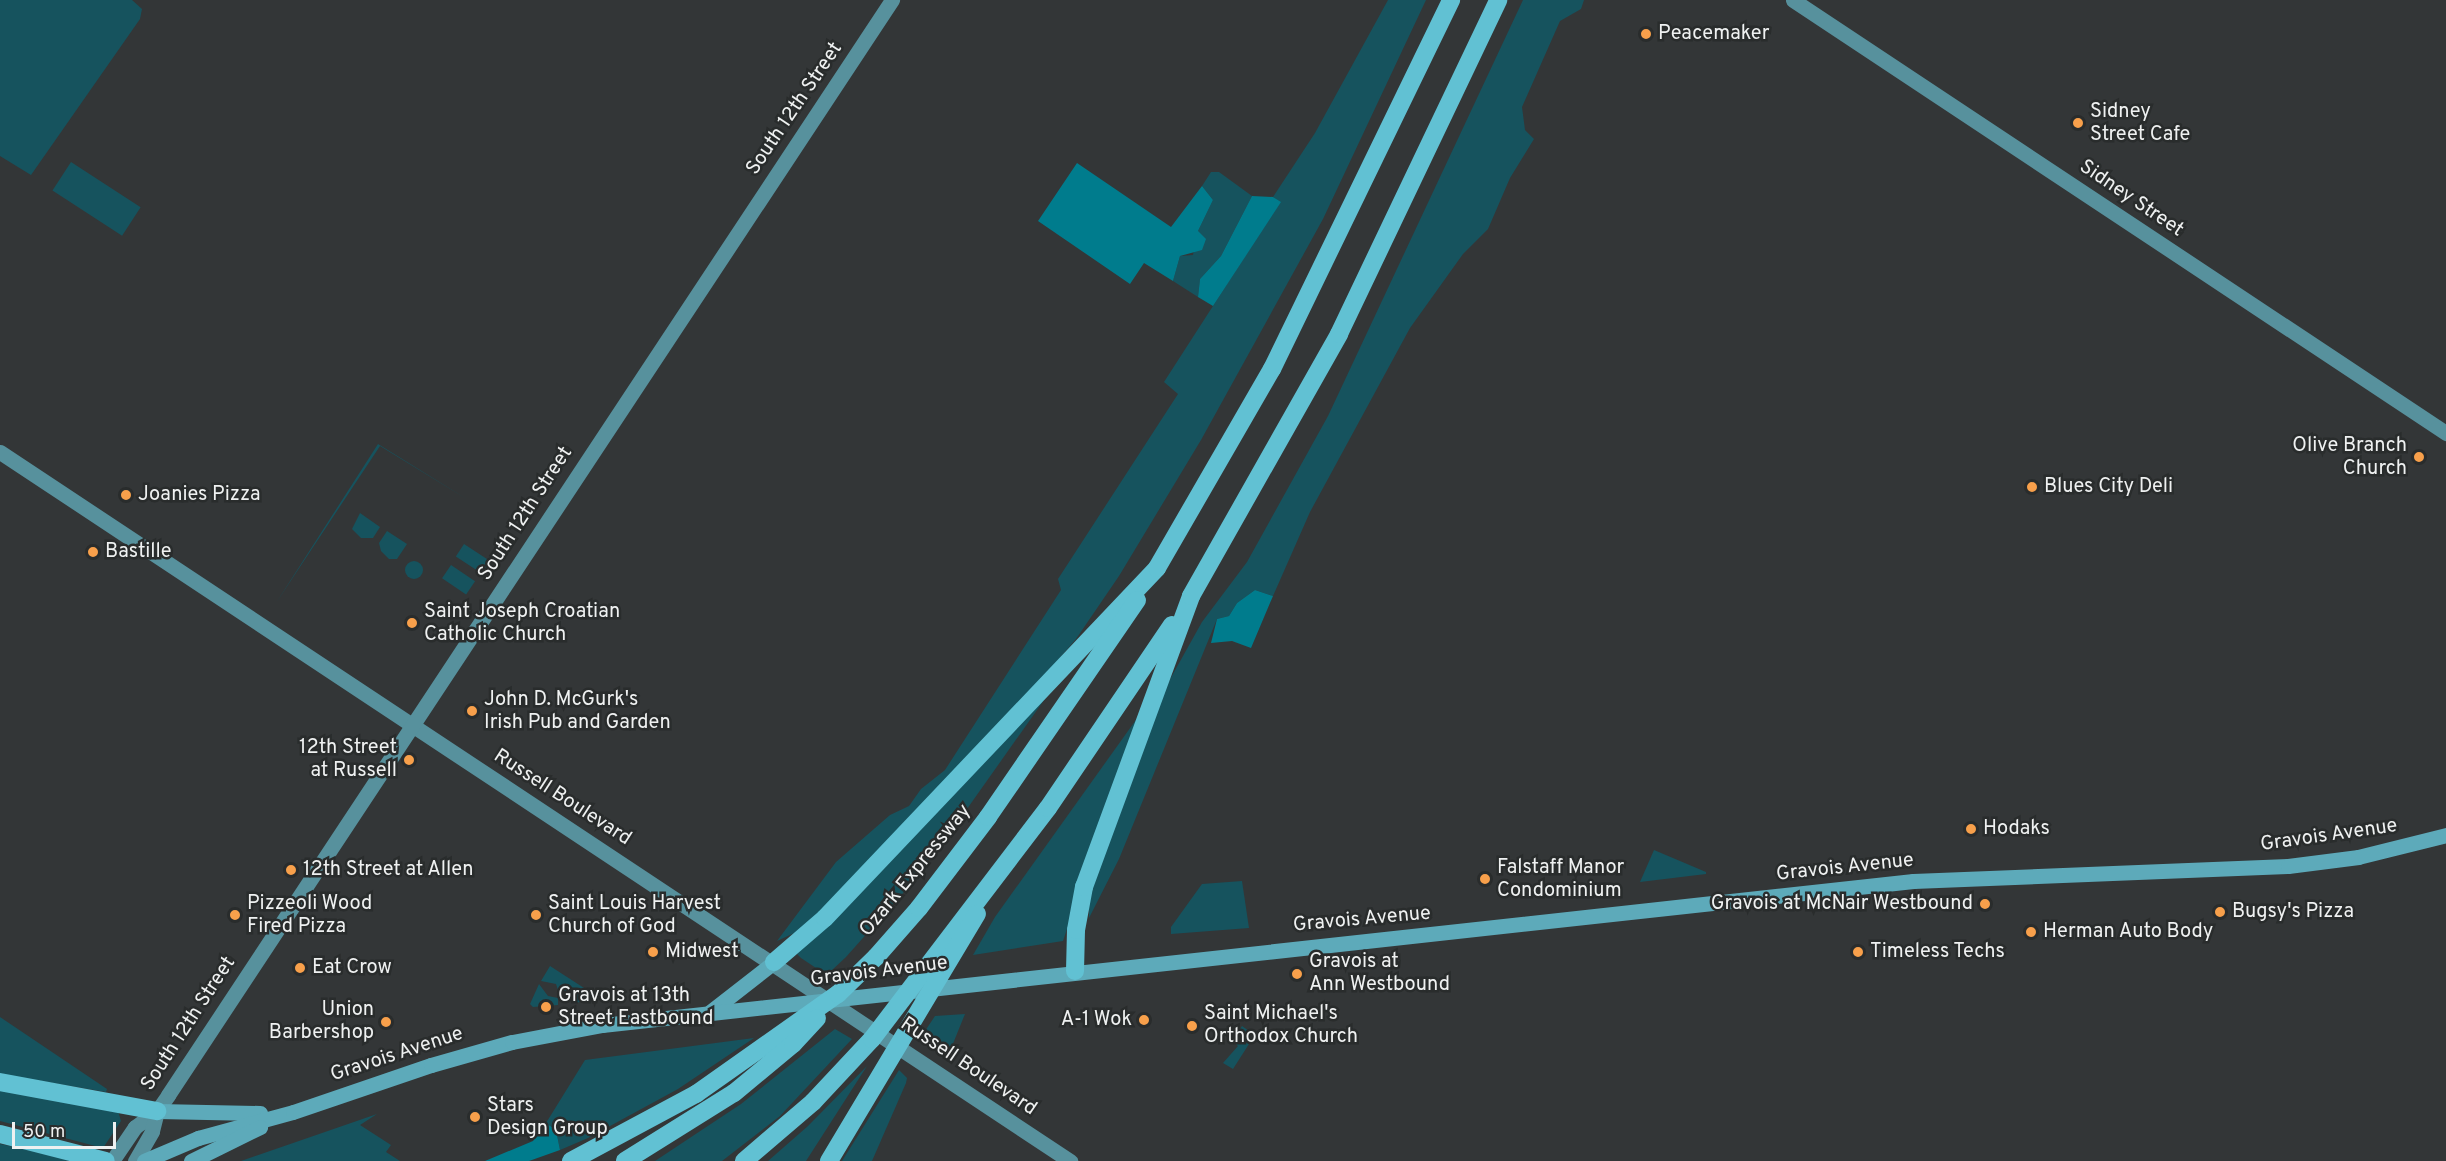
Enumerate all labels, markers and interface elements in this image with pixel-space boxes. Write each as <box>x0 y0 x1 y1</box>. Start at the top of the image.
place label: Peacemaker <box>1658 22 1770 46</box>
marker: Peacemaker <box>1639 27 1653 41</box>
street label: South 12th Street <box>742 38 848 180</box>
place label: Sidney Street Cafe <box>2090 100 2190 147</box>
marker: Sidney Street Cafe <box>2071 116 2085 130</box>
street label: Sidney Street <box>2074 155 2188 243</box>
place label: Olive Branch Church <box>2292 434 2407 481</box>
street label: South 12th Street <box>474 442 578 586</box>
marker: Olive Branch Church <box>2412 450 2426 464</box>
place label: Blues City Deli <box>2044 475 2173 499</box>
marker: Blues City Deli <box>2025 480 2039 494</box>
place label: Joanies Pizza <box>138 483 261 507</box>
marker: Joanies Pizza <box>119 488 133 502</box>
place label: Bastille <box>105 540 171 564</box>
marker: Bastille <box>86 545 100 559</box>
place label: Saint Joseph Croatian Catholic Church <box>424 600 620 647</box>
marker: Saint Joseph Croatian Catholic Church <box>405 616 419 630</box>
place label: John D. McGurk's Irish Pub and Garden <box>484 688 671 735</box>
marker: John D. McGurk's Irish Pub and Garden <box>465 704 479 718</box>
place label: 12th Street at Russell <box>299 736 397 783</box>
street label: Russell Boulevard <box>489 745 635 851</box>
marker: 12th Street at Russell <box>402 753 416 767</box>
street label: Ozark Expressway <box>855 800 977 942</box>
street label: Gravois Avenue <box>2259 814 2399 858</box>
place label: Hodaks <box>1983 817 2050 841</box>
marker: Hodaks <box>1964 822 1978 836</box>
street label: Gravois Avenue <box>1775 849 1915 887</box>
place label: Falstaff Manor Condominium <box>1497 856 1624 903</box>
place label: 12th Street at Allen <box>303 858 474 882</box>
marker: 12th Street at Allen <box>284 863 298 877</box>
marker: Falstaff Manor Condominium <box>1478 872 1492 886</box>
place label: Pizzeoli Wood Fired Pizza <box>247 892 373 939</box>
place label: Saint Louis Harvest Church of God <box>548 892 721 939</box>
place label: Gravois at McNair Westbound <box>1710 892 1973 916</box>
marker: Gravois at McNair Westbound <box>1978 897 1992 911</box>
place label: Bugsy's Pizza <box>2232 900 2354 924</box>
street label: Gravois Avenue <box>1292 902 1432 938</box>
marker: Bugsy's Pizza <box>2213 905 2227 919</box>
marker: Pizzeoli Wood Fired Pizza <box>228 908 242 922</box>
marker: Saint Louis Harvest Church of God <box>529 908 543 922</box>
place label: Herman Auto Body <box>2043 920 2214 944</box>
marker: Herman Auto Body <box>2024 925 2038 939</box>
place label: Midwest <box>665 940 739 964</box>
place label: Timeless Techs <box>1870 940 2006 964</box>
marker: Midwest <box>646 945 660 959</box>
marker: Timeless Techs <box>1851 945 1865 959</box>
place label: Gravois at Ann Westbound <box>1309 951 1450 998</box>
street label: South 12th Street <box>137 952 241 1096</box>
street label: Gravois Avenue <box>809 952 949 992</box>
place label: Eat Crow <box>312 956 392 980</box>
marker: Eat Crow <box>293 961 307 975</box>
marker: Gravois at Ann Westbound <box>1290 967 1304 981</box>
place label: Gravois at 13th Street Eastbound <box>558 984 713 1031</box>
place label: Union Barbershop <box>269 999 374 1046</box>
marker: Gravois at 13th Street Eastbound <box>539 1000 553 1014</box>
place label: Saint Michael's Orthodox Church <box>1204 1002 1358 1049</box>
place label: A-1 Wok <box>1060 1008 1132 1032</box>
street label: Russell Boulevard <box>895 1013 1041 1121</box>
marker: A-1 Wok <box>1137 1013 1151 1027</box>
marker: Union Barbershop <box>379 1015 393 1029</box>
marker: Saint Michael's Orthodox Church <box>1185 1019 1199 1033</box>
street label: Gravois Avenue <box>327 1022 467 1088</box>
place label: Stars Design Group <box>487 1094 608 1141</box>
scale bar <box>15 1110 118 1148</box>
marker: Stars Design Group <box>468 1110 482 1124</box>
text: 50 m <box>23 1121 65 1144</box>

